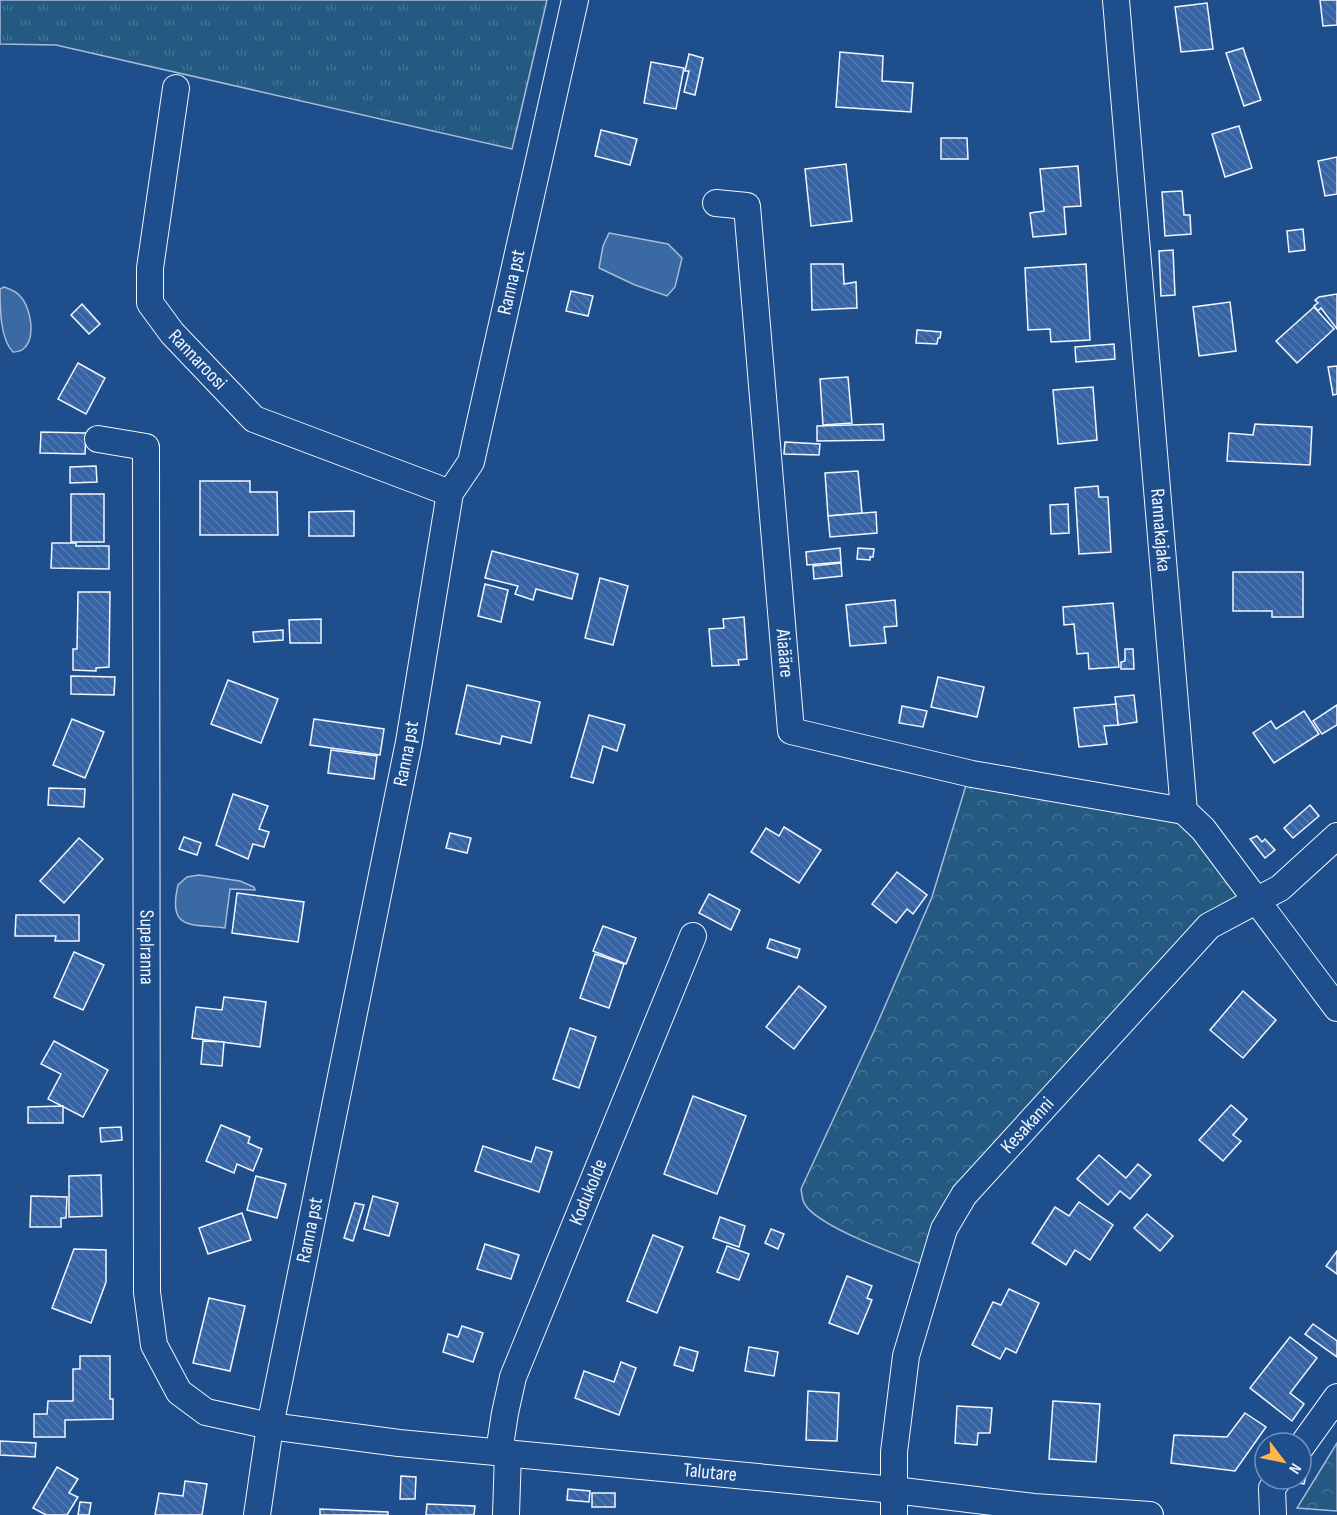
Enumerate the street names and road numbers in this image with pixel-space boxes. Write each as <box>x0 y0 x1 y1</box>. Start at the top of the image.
street label: Ranna pst <box>492 247 530 317</box>
street label: Rannaroosi <box>163 324 232 395</box>
street label: Rannakajaka <box>1145 488 1176 573</box>
street label: Aiaääre <box>770 627 798 679</box>
street label: Ranna pst <box>388 719 424 789</box>
street label: Supelranna <box>135 910 159 985</box>
street label: Kesakanni <box>996 1092 1059 1158</box>
street label: Kodukolde <box>564 1155 613 1229</box>
street label: Ranna pst <box>291 1195 328 1265</box>
street label: Talutare <box>682 1458 738 1487</box>

